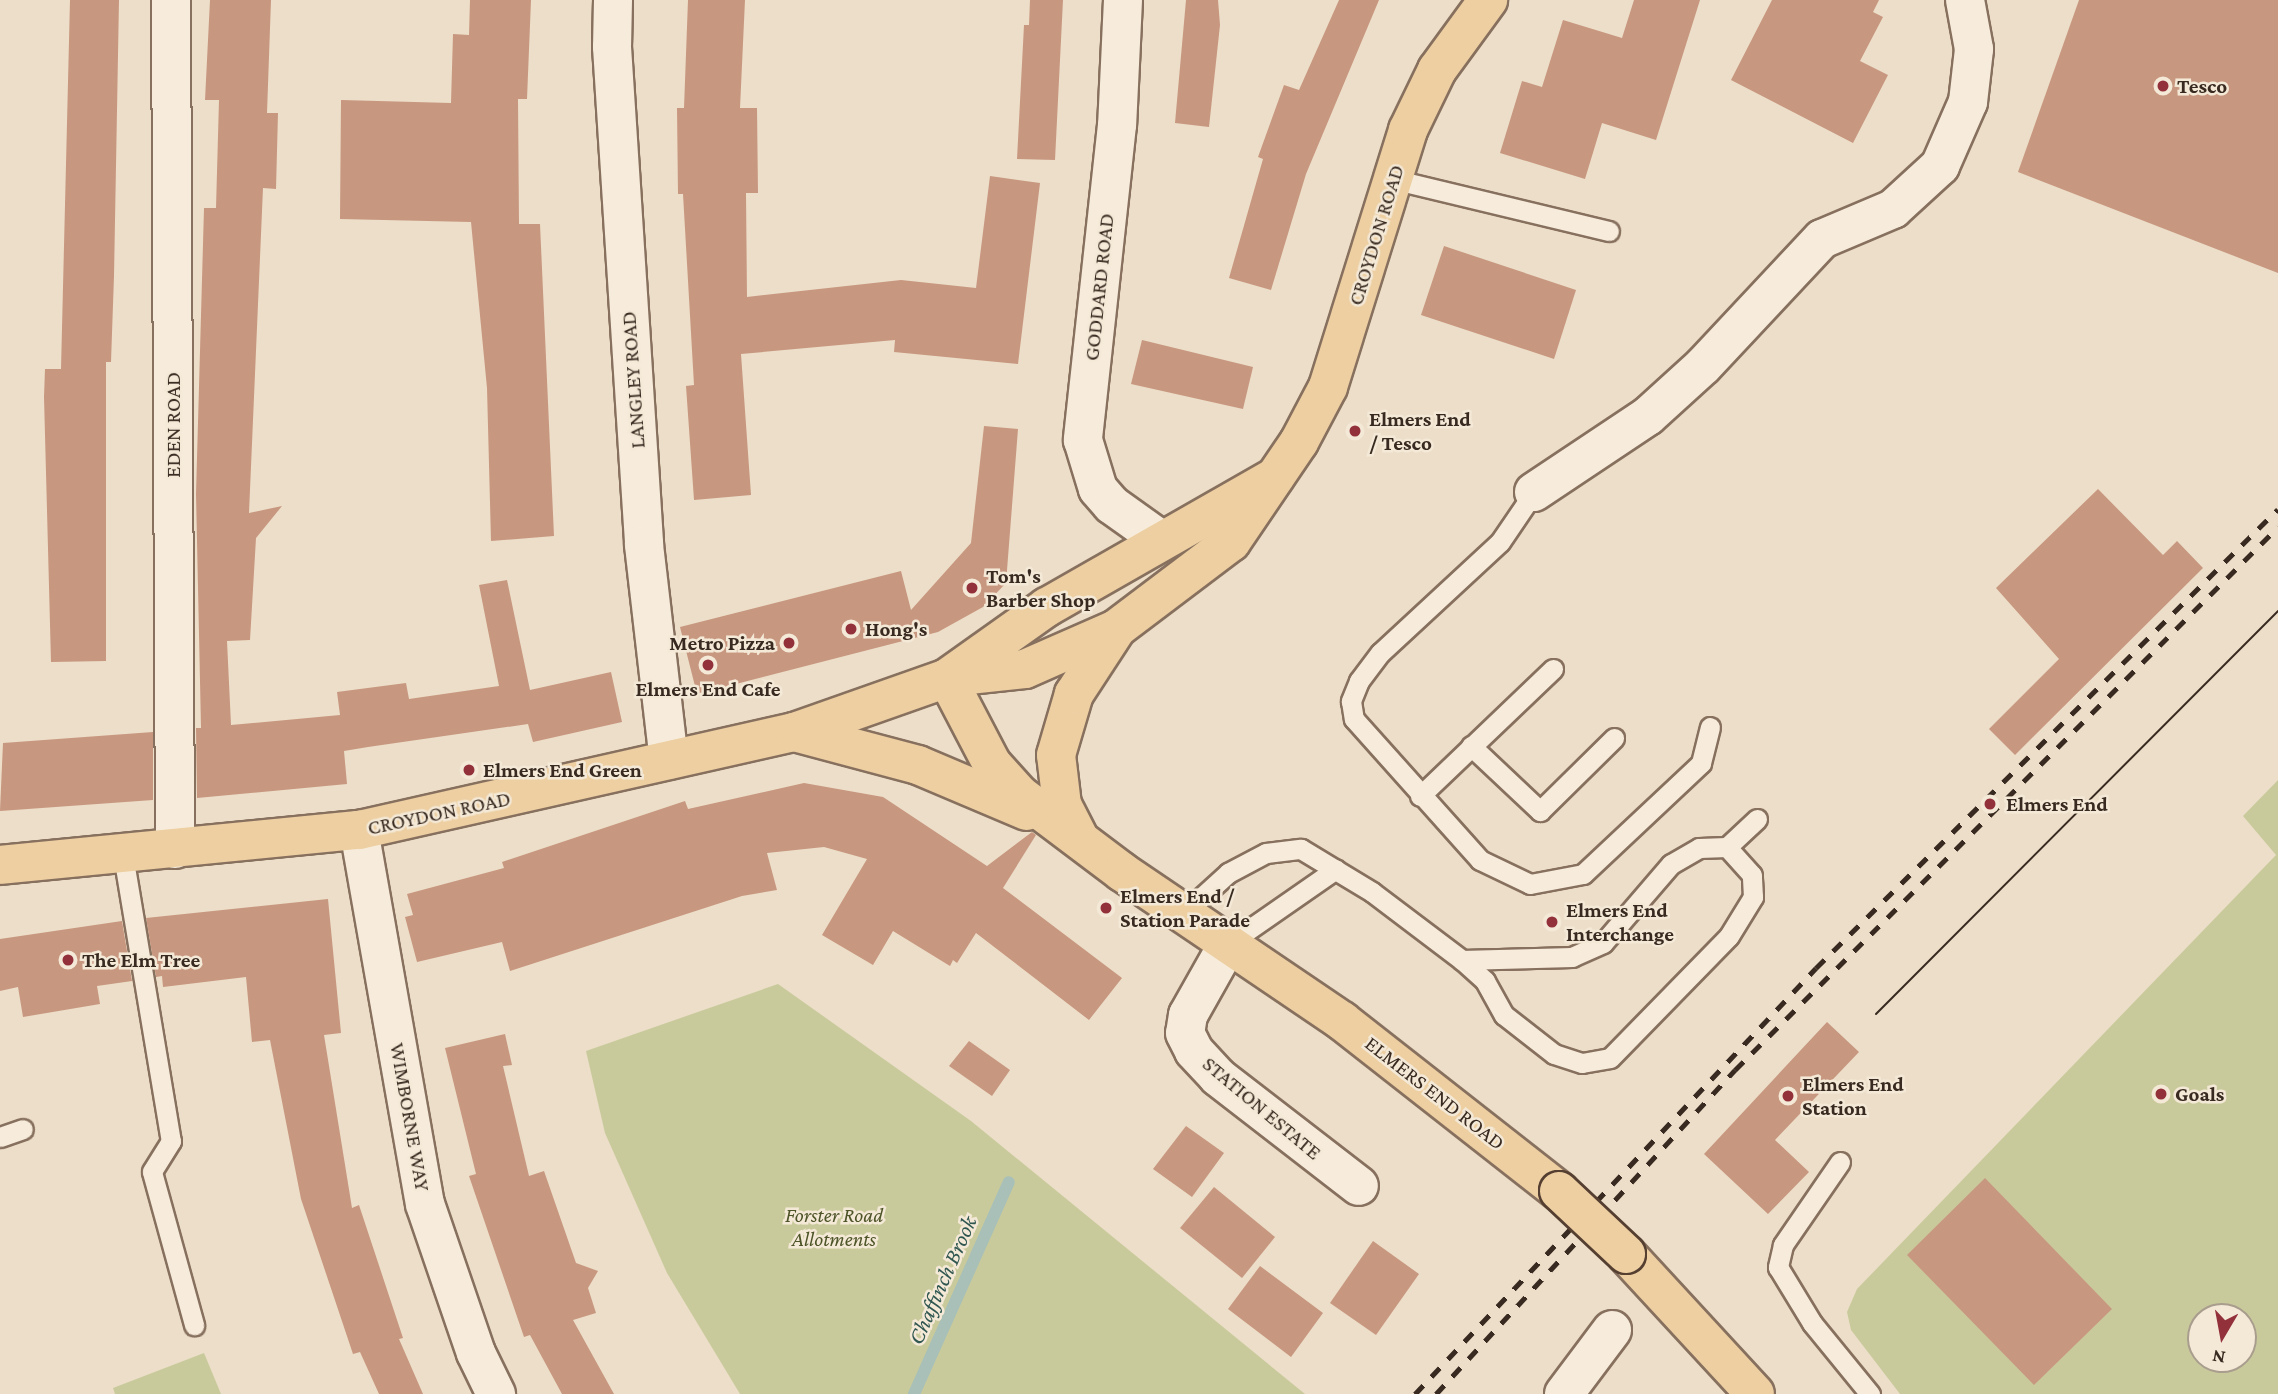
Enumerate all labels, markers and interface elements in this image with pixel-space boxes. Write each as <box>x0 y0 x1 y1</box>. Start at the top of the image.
place label: Tesco <box>2177 73 2227 99</box>
marker: Tesco <box>2155 78 2171 94</box>
street label: CROYDON ROAD <box>1343 162 1409 308</box>
street label: GODDARD ROAD <box>1079 212 1119 362</box>
street label: LANGLEY ROAD <box>616 311 650 449</box>
street label: EDEN ROAD <box>160 372 186 478</box>
place label: Elmers End / Tesco <box>1369 406 1471 456</box>
marker: Elmers End / Tesco <box>1347 423 1363 439</box>
place label: Tom's Barber Shop <box>986 563 1096 613</box>
marker: Tom's Barber Shop <box>964 580 980 596</box>
place label: Hong's <box>865 616 927 642</box>
marker: Hong's <box>843 621 859 637</box>
place label: Metro Pizza <box>669 630 775 656</box>
marker: Metro Pizza <box>781 635 797 651</box>
marker: Elmers End Cafe <box>700 657 716 673</box>
place label: Elmers End Cafe <box>635 676 781 702</box>
place label: Elmers End Green <box>483 757 642 783</box>
marker: Elmers End Green <box>461 762 477 778</box>
street label: CROYDON ROAD <box>365 786 513 840</box>
place label: Elmers End <box>2006 791 2108 817</box>
marker: Elmers End <box>1980 794 2000 814</box>
place label: Elmers End / Station Parade <box>1120 883 1250 933</box>
place label: Elmers End Interchange <box>1566 897 1674 947</box>
marker: Elmers End / Station Parade <box>1098 900 1114 916</box>
marker: Elmers End Interchange <box>1544 914 1560 930</box>
place label: The Elm Tree <box>82 947 200 973</box>
marker: The Elm Tree <box>60 952 76 968</box>
street label: ELMERS END ROAD <box>1360 1031 1510 1155</box>
street label: WIMBORNE WAY <box>385 1041 435 1193</box>
street label: STATION ESTATE <box>1198 1051 1326 1165</box>
place label: Elmers End Station <box>1802 1071 1904 1121</box>
place label: Goals <box>2175 1081 2224 1107</box>
marker: Goals <box>2153 1086 2169 1102</box>
marker: Elmers End Station <box>1780 1088 1796 1104</box>
park label: Forster Road Allotments <box>785 1202 883 1252</box>
water label: Chaffinch Brook <box>901 1212 983 1348</box>
north arrow <box>2187 1303 2257 1373</box>
text: N <box>2210 1346 2227 1369</box>

